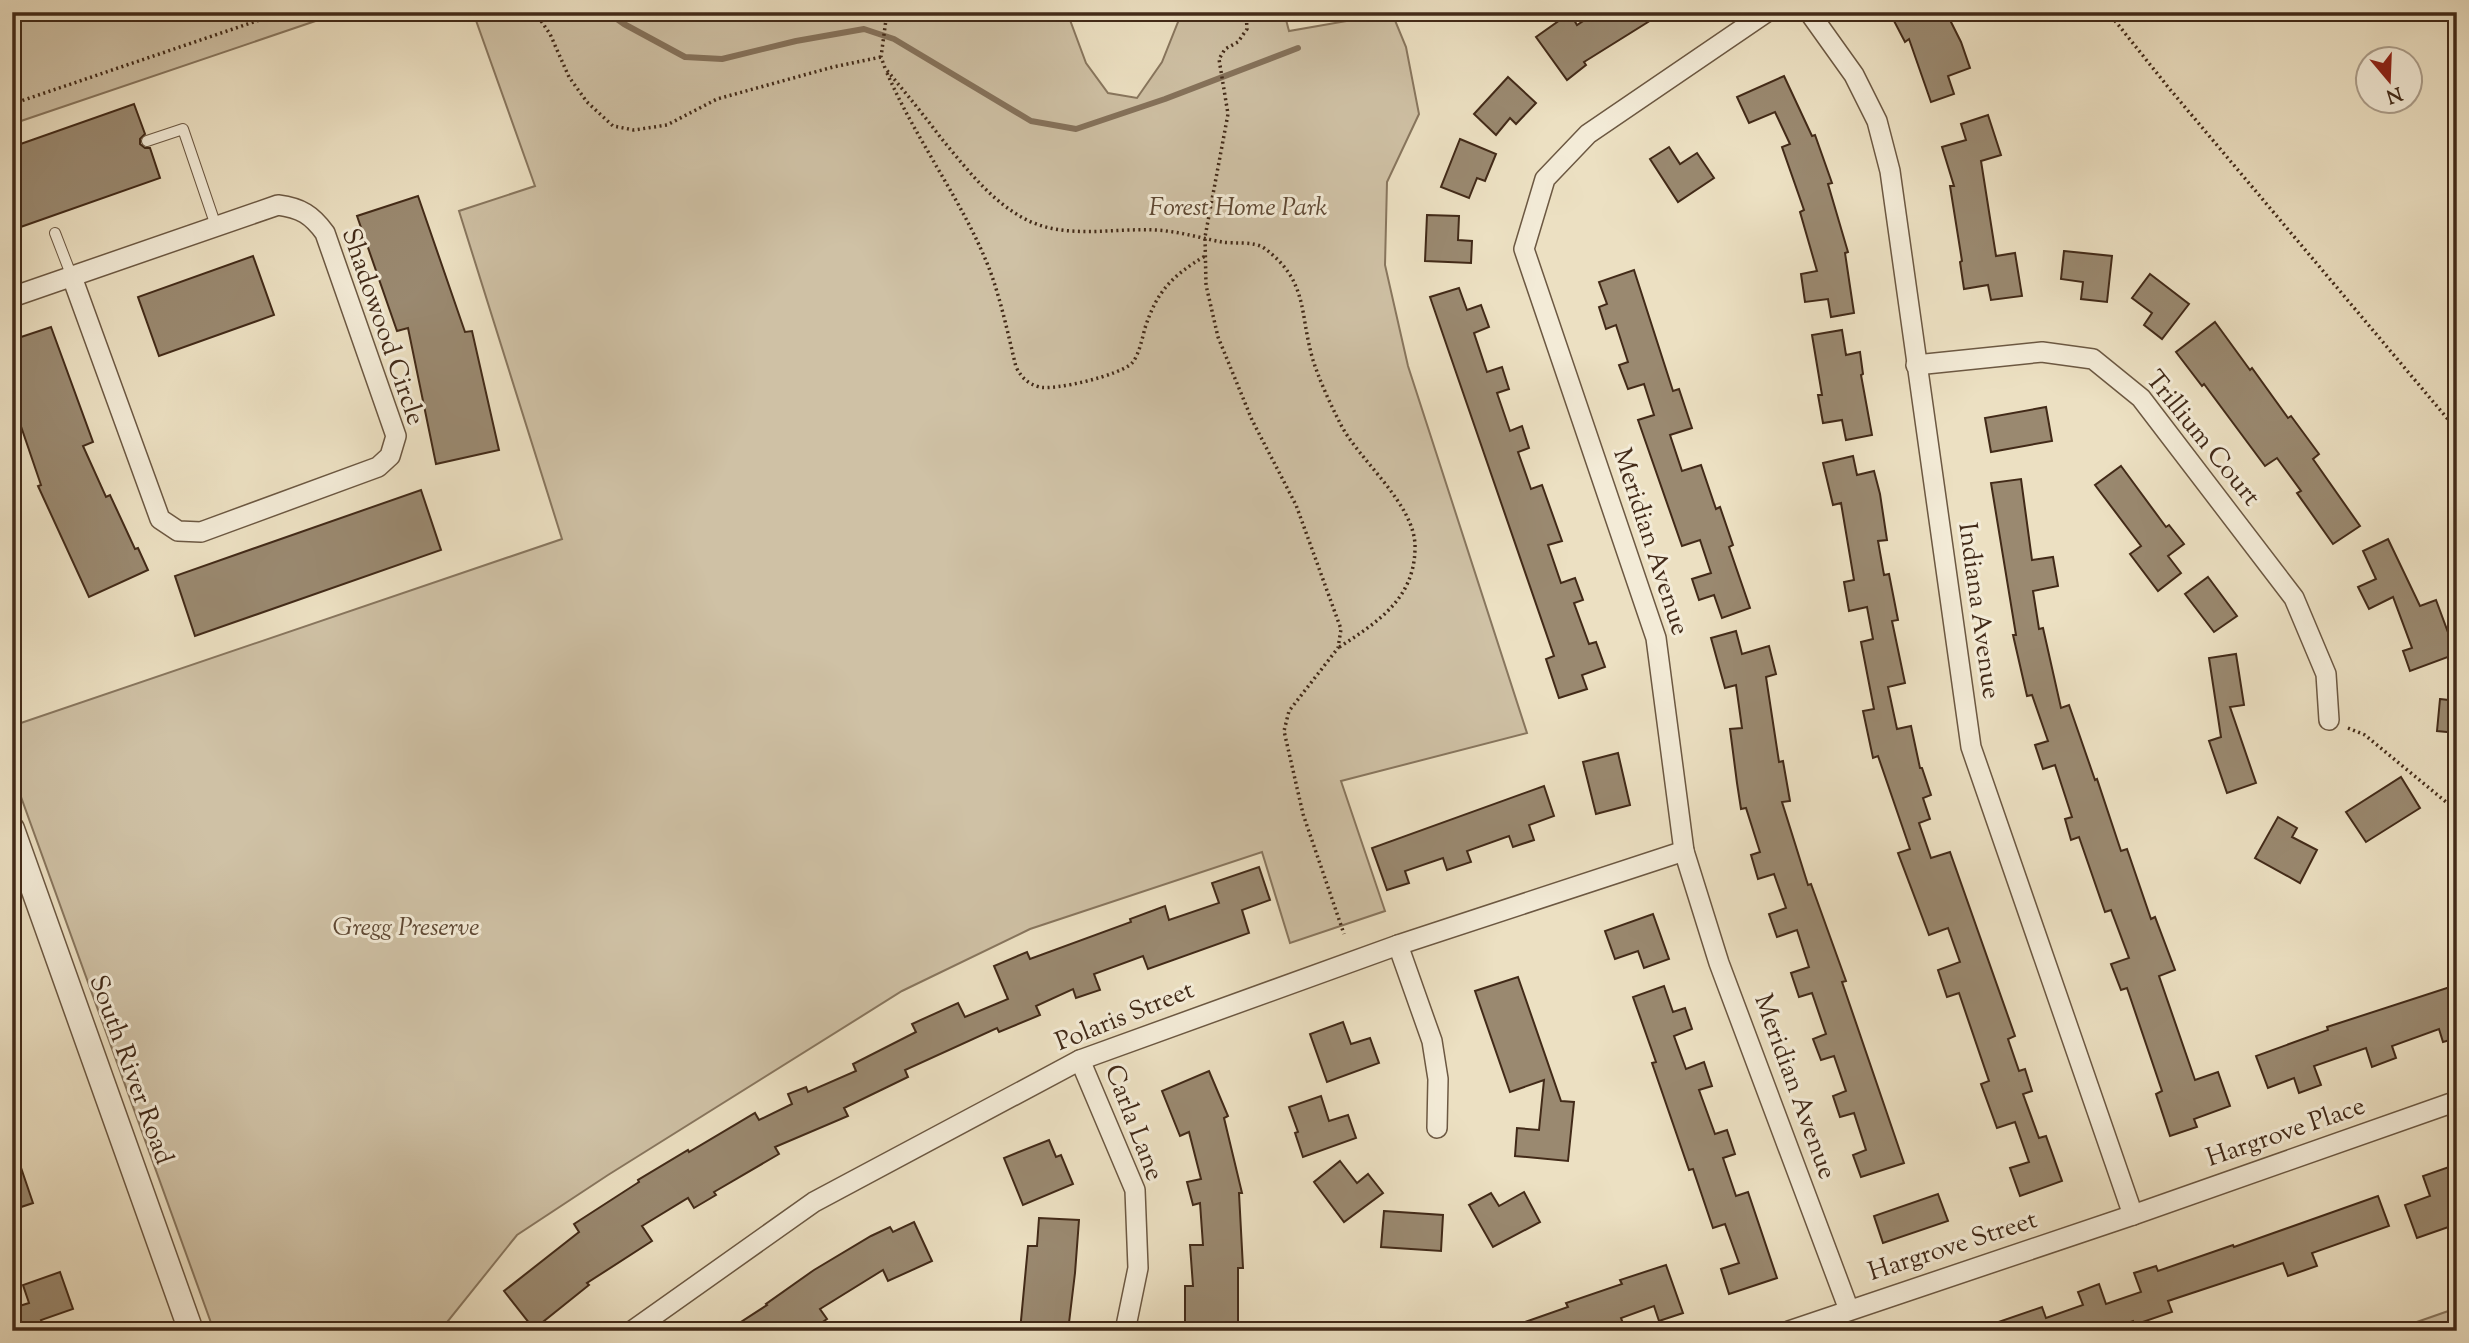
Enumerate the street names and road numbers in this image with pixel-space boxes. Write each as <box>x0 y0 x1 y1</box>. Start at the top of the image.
street label: Shadowood Circle <box>331 224 433 430</box>
street label: Trillium Court <box>2136 363 2268 515</box>
street label: Meridian Avenue <box>1602 444 1698 640</box>
street label: Indiana Avenue <box>1947 521 2009 701</box>
street label: South River Road <box>79 970 182 1170</box>
street label: Polaris Street <box>1050 972 1200 1062</box>
street label: Meridian Avenue <box>1743 989 1845 1185</box>
street label: Carla Lane <box>1094 1060 1172 1186</box>
street label: Hargrove Place <box>2202 1089 2370 1177</box>
street label: Hargrove Street <box>1864 1202 2042 1292</box>

